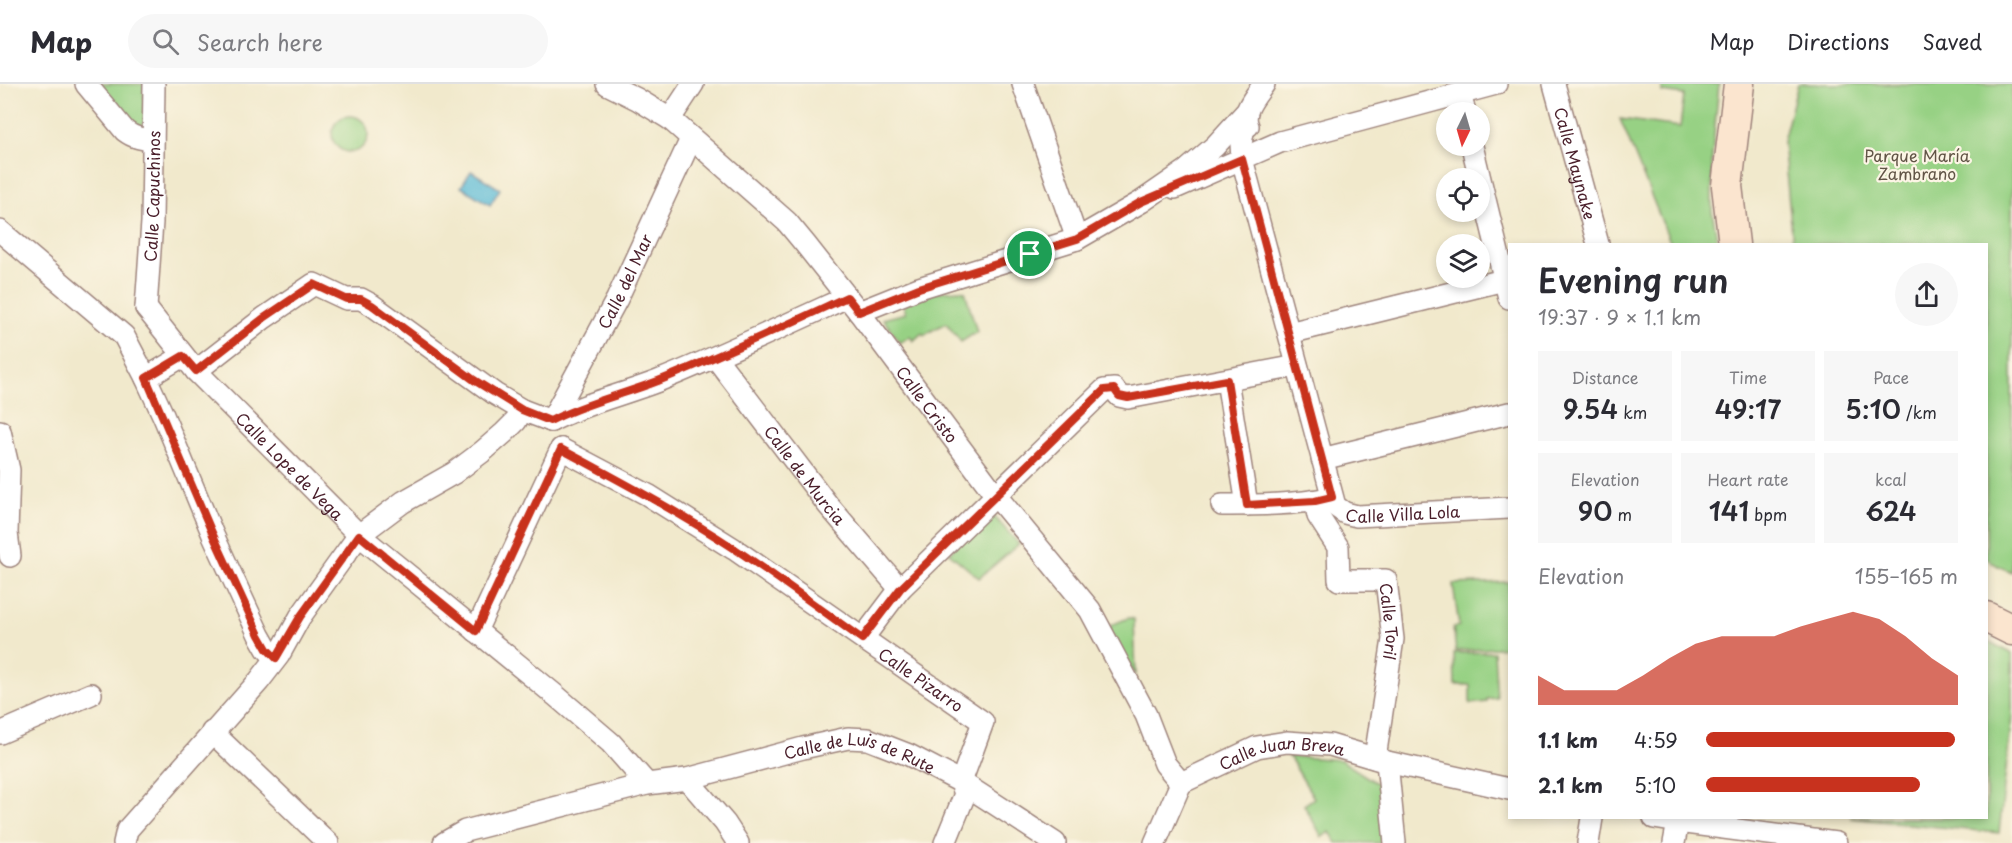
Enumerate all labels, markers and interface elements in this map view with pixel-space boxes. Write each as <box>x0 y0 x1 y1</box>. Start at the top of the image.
search box <box>128 14 548 68</box>
text: Map <box>30 20 92 63</box>
icon: search <box>149 25 182 58</box>
text: Search here <box>197 25 323 58</box>
text: Map <box>1709 25 1754 57</box>
text: Directions <box>1787 25 1889 57</box>
text: Saved <box>1922 25 1982 57</box>
north arrow <box>1436 102 1490 156</box>
map controls <box>1436 102 1490 288</box>
street label: Calle Maynake <box>1549 104 1603 222</box>
street label: Calle Capuchinos <box>137 130 165 263</box>
park label: Parque María Zambrano <box>1864 143 1970 185</box>
button: locate <box>1436 168 1490 222</box>
pin <box>1004 228 1055 279</box>
street label: Calle del Mar <box>591 229 658 333</box>
button: layers <box>1436 234 1490 288</box>
icon: arrive <box>1013 237 1046 270</box>
text: Evening run <box>1538 254 1729 304</box>
button: share <box>1895 263 1958 326</box>
text: 19:37 · 9 × 1.1 km <box>1538 302 1701 332</box>
street label: Calle Cristo <box>891 360 964 448</box>
text: Distance <box>1571 365 1639 389</box>
text: Time <box>1729 365 1767 389</box>
text: Pace <box>1873 365 1909 389</box>
text: 9.54 <box>1563 389 1618 428</box>
text: 49:17 <box>1715 389 1781 428</box>
text: 5:10 <box>1845 389 1901 428</box>
text: km <box>1618 400 1647 424</box>
text: /km <box>1901 400 1937 424</box>
street label: Calle Lope de Vega <box>231 406 350 526</box>
street label: Calle de Murcia <box>759 420 852 530</box>
text: Elevation <box>1570 467 1640 491</box>
text: Heart rate <box>1708 467 1788 491</box>
text: kcal <box>1875 467 1907 491</box>
text: 90 <box>1578 491 1612 530</box>
text: 141 <box>1709 491 1749 530</box>
text: 624 <box>1865 491 1917 530</box>
street label: Calle Villa Lola <box>1343 499 1460 528</box>
text: m <box>1612 502 1632 526</box>
text: bpm <box>1749 502 1787 526</box>
text: Elevation <box>1538 561 1624 591</box>
text: 155–165 m <box>1855 561 1958 591</box>
street label: Calle Toril <box>1374 582 1405 662</box>
street label: Calle Pizarro <box>874 641 969 717</box>
text: 1.1 km <box>1538 725 1598 755</box>
text: 4:59 <box>1634 725 1678 755</box>
street label: Calle de Luis de Rute <box>781 726 940 779</box>
street label: Calle Juan Breva <box>1215 730 1349 776</box>
text: 2.1 km <box>1538 770 1603 800</box>
text: 5:10 <box>1634 770 1676 800</box>

